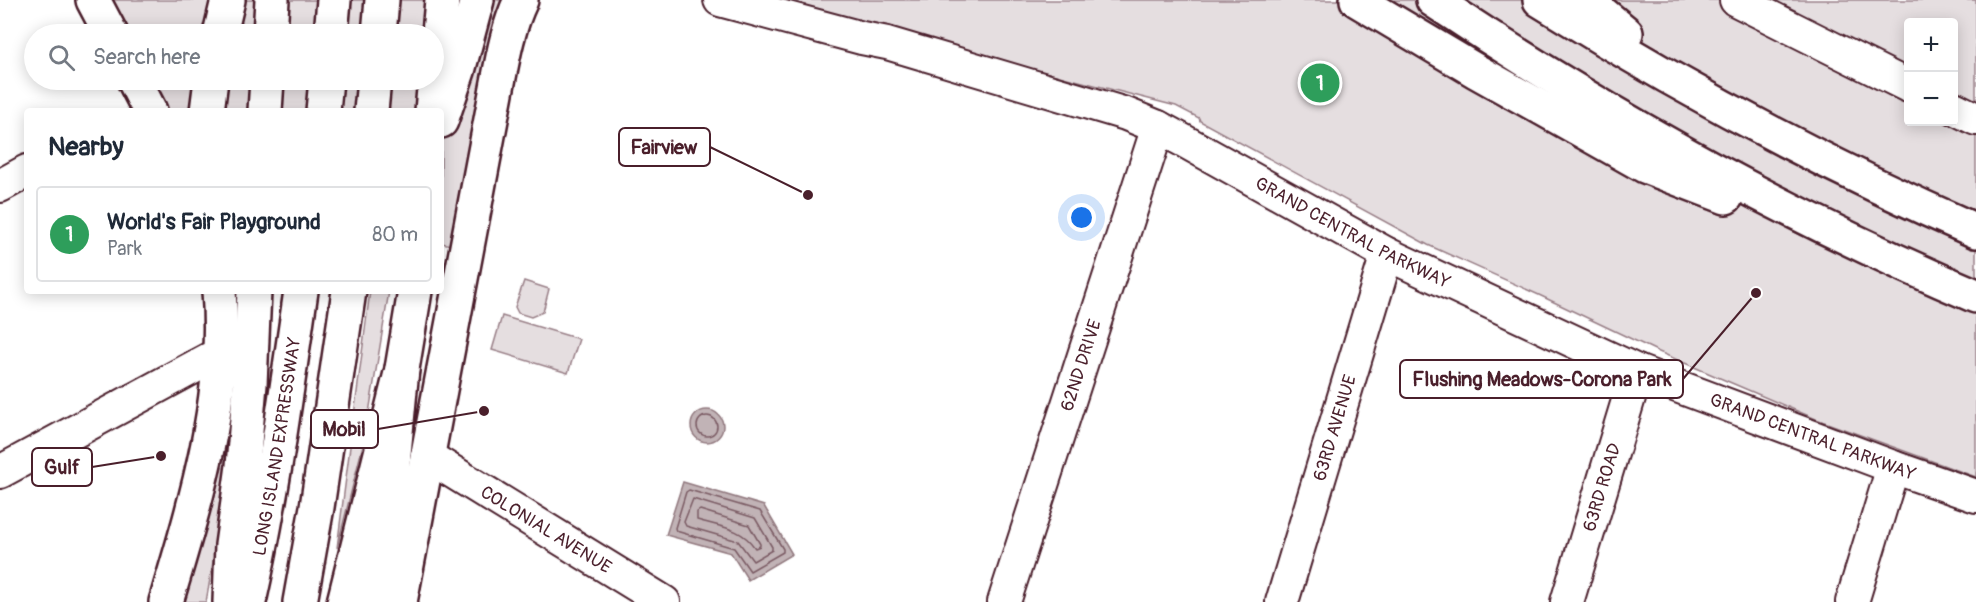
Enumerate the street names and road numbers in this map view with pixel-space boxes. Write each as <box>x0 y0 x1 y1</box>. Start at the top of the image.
street label: GRAND CENTRAL PARKWAY <box>1251 171 1455 294</box>
street label: 62ND DRIVE <box>1055 316 1106 414</box>
street label: LONG ISLAND EXPRESSWAY <box>247 335 306 558</box>
street label: 63RD AVENUE <box>1308 372 1361 484</box>
street label: GRAND CENTRAL PARKWAY <box>1707 388 1919 486</box>
street label: 63RD ROAD <box>1578 440 1626 534</box>
street label: COLONIAL AVENUE <box>476 480 616 578</box>

